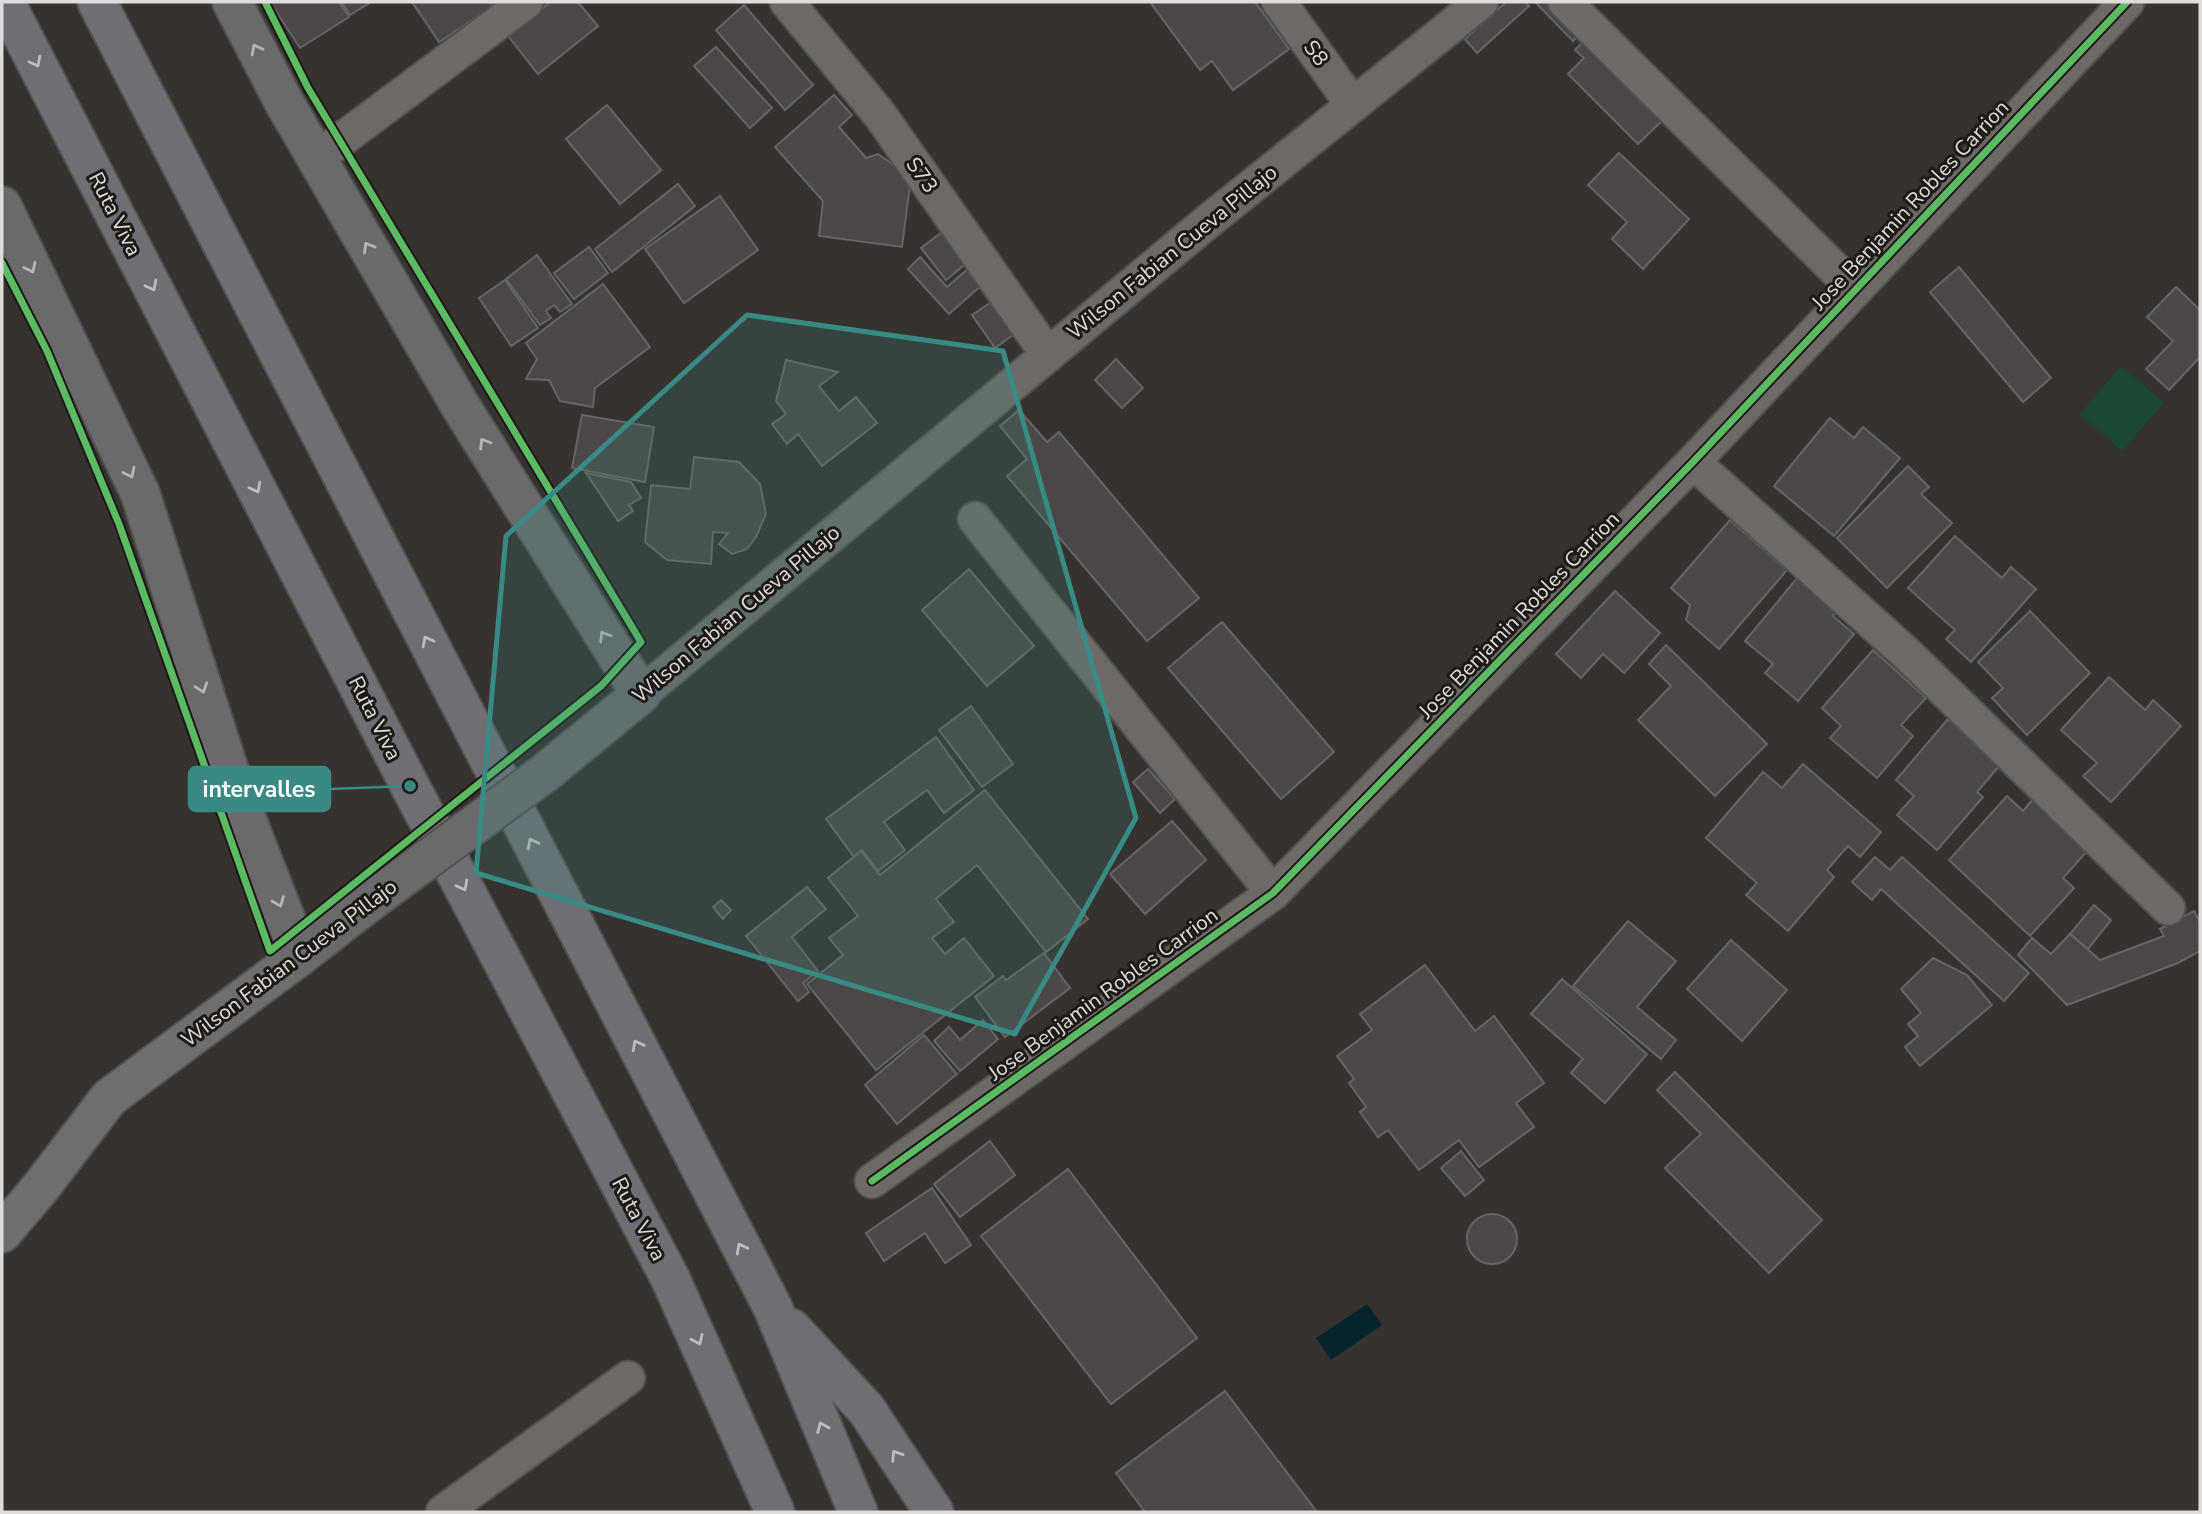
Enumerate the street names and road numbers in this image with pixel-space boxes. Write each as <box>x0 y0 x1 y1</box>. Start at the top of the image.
street label: S8 <box>1297 34 1335 72</box>
street label: Jose Benjamin Robles Carrion <box>1804 94 2015 317</box>
street label: S73 <box>900 151 944 199</box>
street label: Wilson Fabian Cueva Pillajo <box>1061 158 1283 346</box>
street label: Ruta Viva <box>82 167 148 261</box>
street label: Jose Benjamin Robles Carrion <box>1412 505 1626 725</box>
street label: Wilson Fabian Cueva Pillajo <box>626 519 846 709</box>
street label: Ruta Viva <box>342 671 408 765</box>
street label: Wilson Fabian Cueva Pillajo <box>175 873 403 1053</box>
street label: Jose Benjamin Robles Carrion <box>982 901 1224 1088</box>
street label: Ruta Viva <box>605 1172 673 1266</box>

